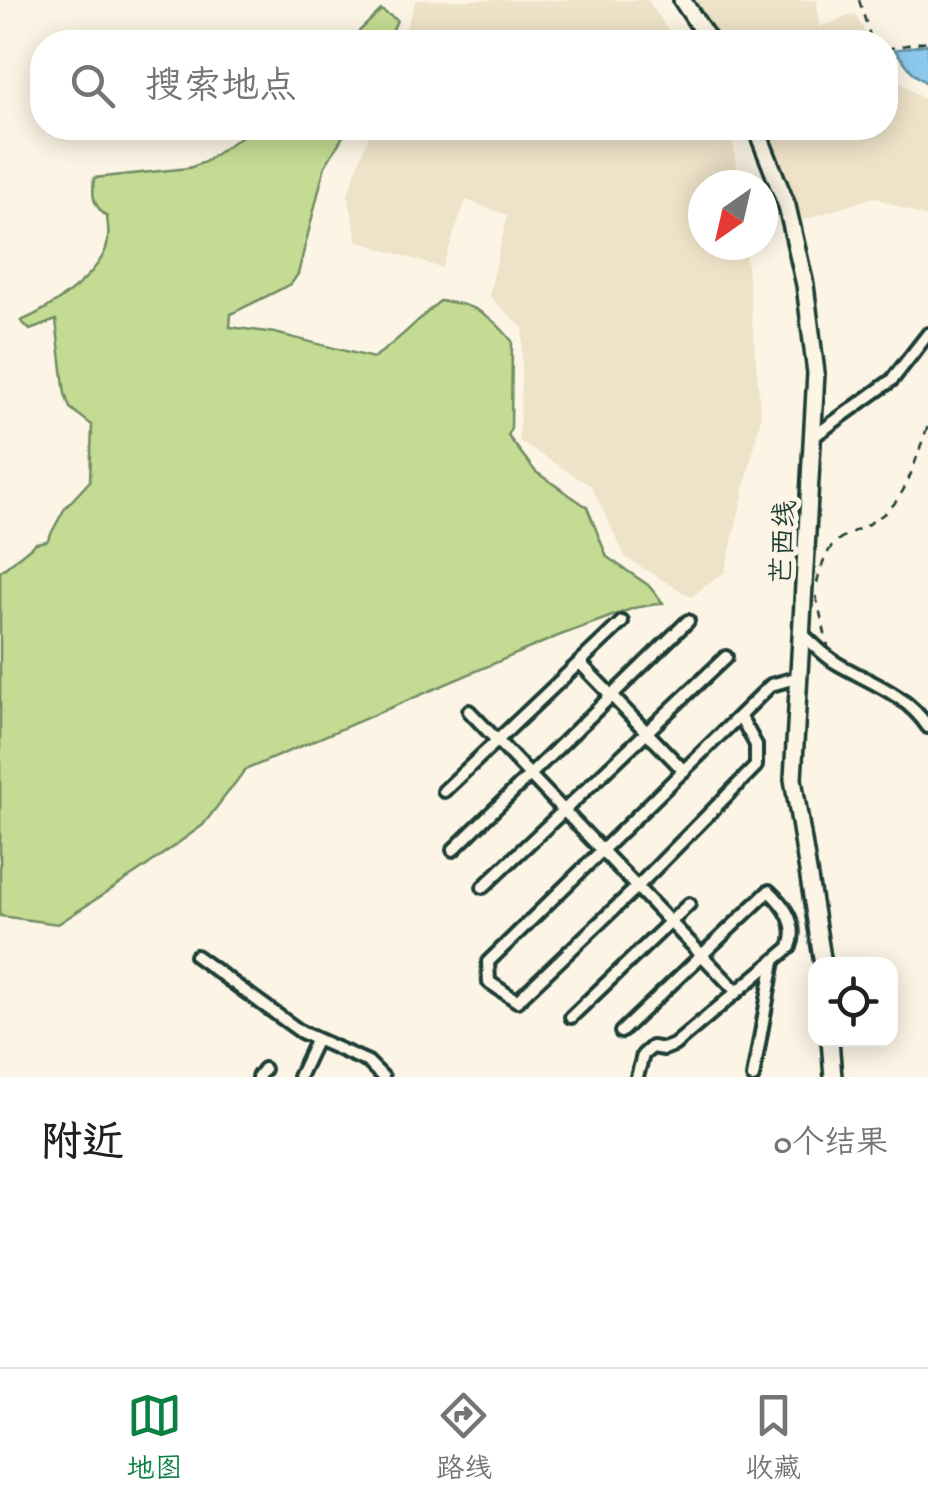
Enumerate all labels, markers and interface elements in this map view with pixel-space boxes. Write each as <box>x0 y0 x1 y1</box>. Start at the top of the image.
search box <box>30 30 898 140</box>
icon: search <box>65 58 120 113</box>
text: 搜索地点 <box>145 68 297 112</box>
north arrow <box>688 170 778 260</box>
street label: 芒西线 <box>767 499 805 585</box>
map controls <box>808 957 898 1047</box>
button: locate <box>808 957 898 1047</box>
text: 附近 <box>40 1123 124 1172</box>
text: 0个结果 <box>774 1127 888 1165</box>
tab: 地图 <box>127 1388 183 1488</box>
tab: 路线 <box>436 1388 492 1488</box>
tab: 收藏 <box>745 1388 801 1488</box>

